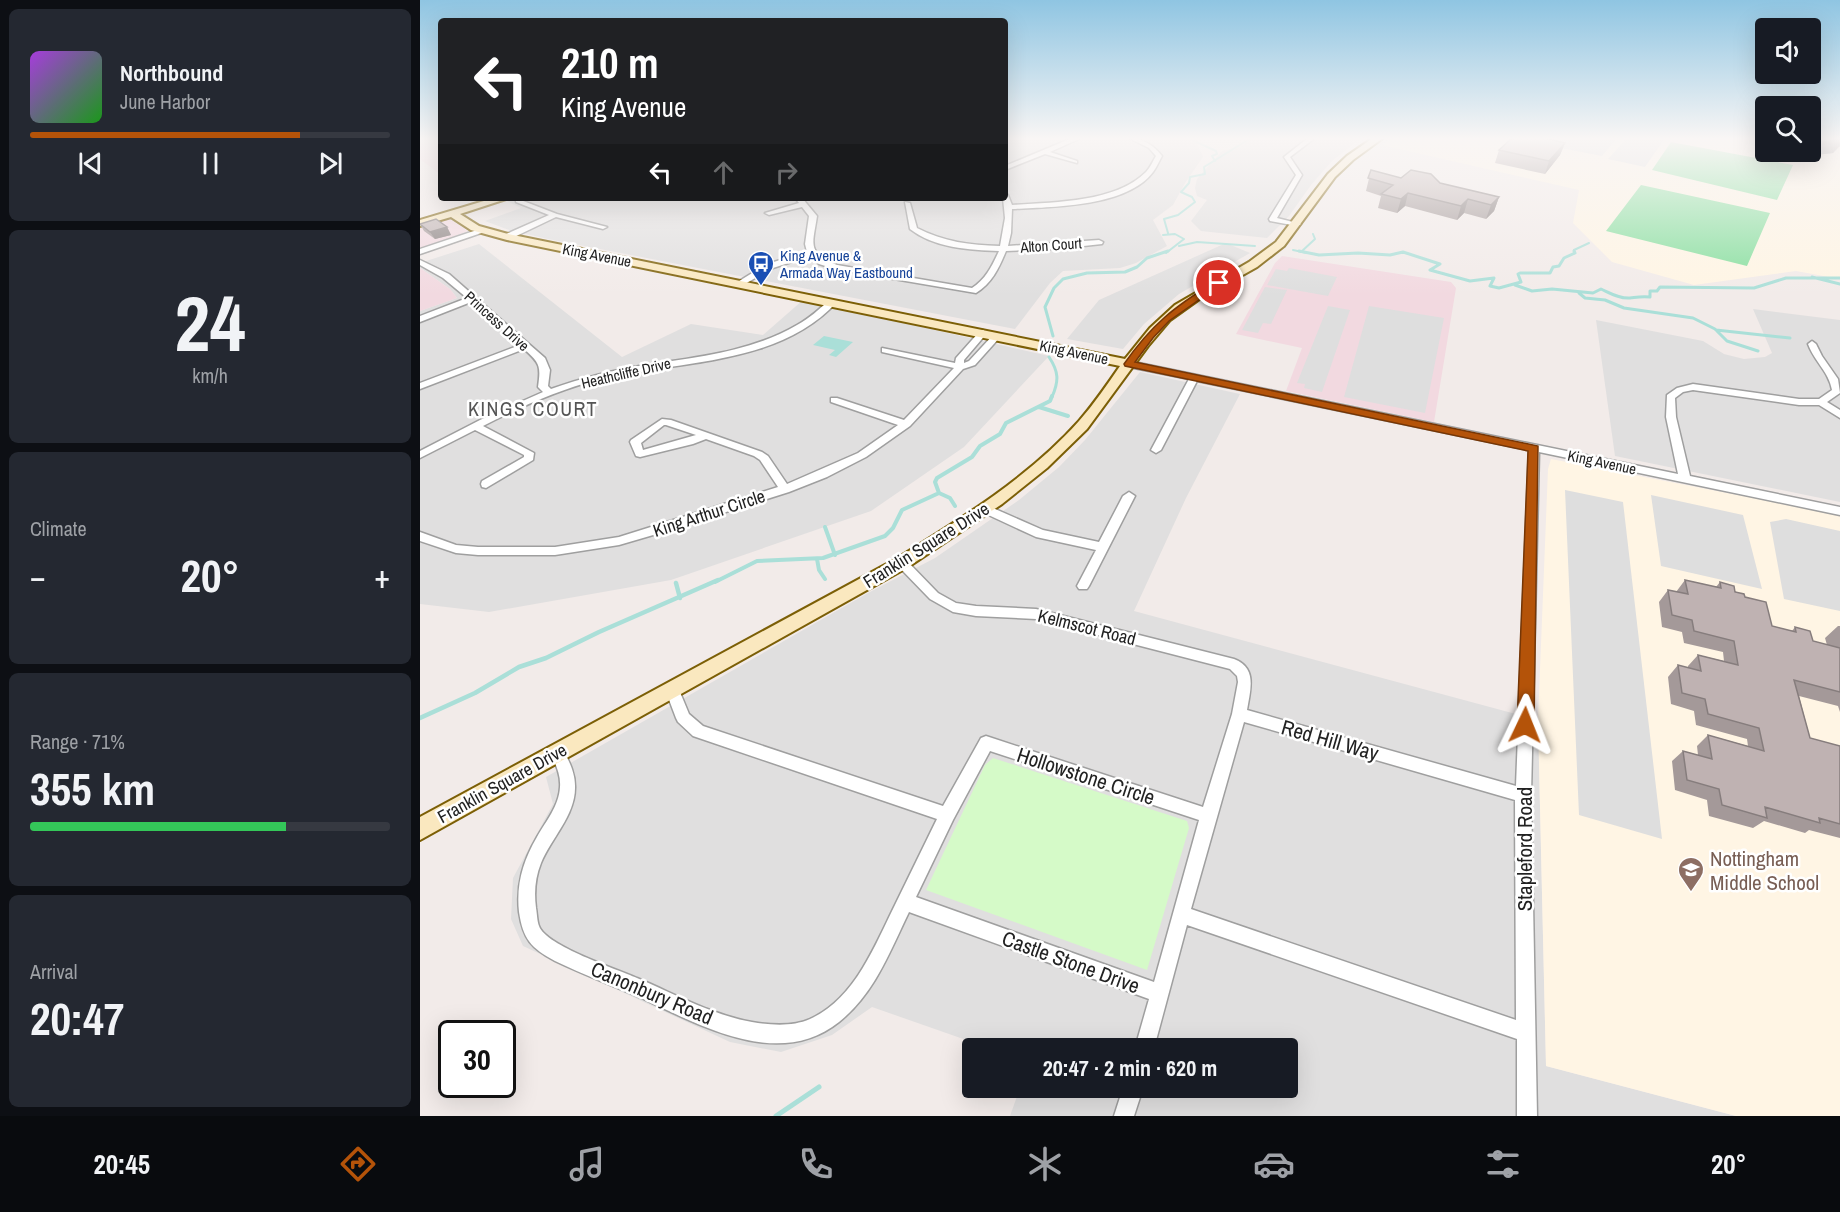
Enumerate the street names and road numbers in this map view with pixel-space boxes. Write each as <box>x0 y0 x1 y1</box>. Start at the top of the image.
street label: Alton Court <box>1019 232 1083 258</box>
street label: King Avenue <box>561 238 633 272</box>
street label: Princess Drive <box>460 286 534 356</box>
street label: King Avenue <box>1038 334 1110 370</box>
street label: Heathcliffe Drive <box>579 352 673 394</box>
street label: King Avenue <box>1566 444 1638 480</box>
street label: King Arthur Circle <box>650 483 768 543</box>
street label: Franklin Square Drive <box>858 496 994 594</box>
street label: Kelmscot Road <box>1035 603 1139 651</box>
street label: Red Hill Way <box>1278 712 1382 768</box>
street label: Franklin Square Drive <box>433 737 571 829</box>
street label: Hollowstone Circle <box>1013 740 1159 812</box>
street label: Stapleford Road <box>1510 787 1539 911</box>
street label: Castle Stone Drive <box>998 924 1144 1000</box>
street label: Canonbury Road <box>586 954 718 1032</box>

